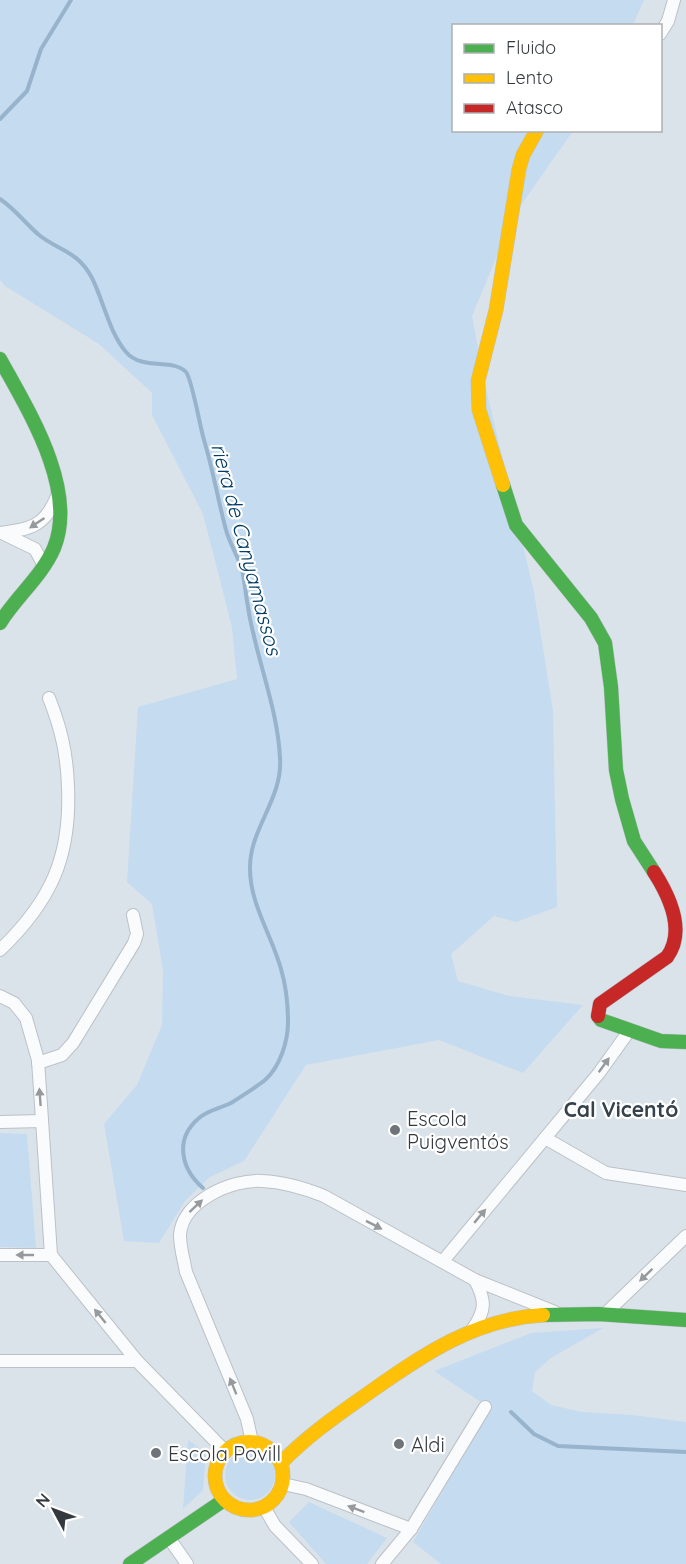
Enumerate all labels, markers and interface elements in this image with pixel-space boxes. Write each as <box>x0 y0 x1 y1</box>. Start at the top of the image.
legend <box>452 24 662 132</box>
text: Fluido <box>506 36 556 59</box>
text: Lento <box>506 66 553 89</box>
text: Atasco <box>506 96 563 119</box>
water label: riera de Canyamassos <box>206 440 288 659</box>
one-way arrow <box>29 517 45 528</box>
one-way arrow <box>598 1058 610 1073</box>
one-way arrow <box>36 1087 45 1106</box>
district label: Cal Vicentó <box>564 1096 678 1122</box>
place label: Escola Puigventós <box>407 1106 509 1154</box>
marker: Escola Puigventós <box>388 1123 402 1137</box>
one-way arrow <box>189 1200 203 1214</box>
one-way arrow <box>474 1208 487 1224</box>
one-way arrow <box>366 1220 383 1230</box>
one-way arrow <box>16 1250 35 1260</box>
one-way arrow <box>639 1267 653 1281</box>
one-way arrow <box>94 1309 107 1324</box>
one-way arrow <box>228 1377 238 1395</box>
place label: Aldi <box>411 1432 445 1457</box>
marker: Aldi <box>392 1437 406 1451</box>
place label: Escola Povill <box>168 1441 281 1466</box>
marker: Escola Povill <box>149 1446 163 1460</box>
north arrow <box>24 1480 84 1540</box>
text: N <box>31 1489 54 1511</box>
one-way arrow <box>347 1503 365 1513</box>

